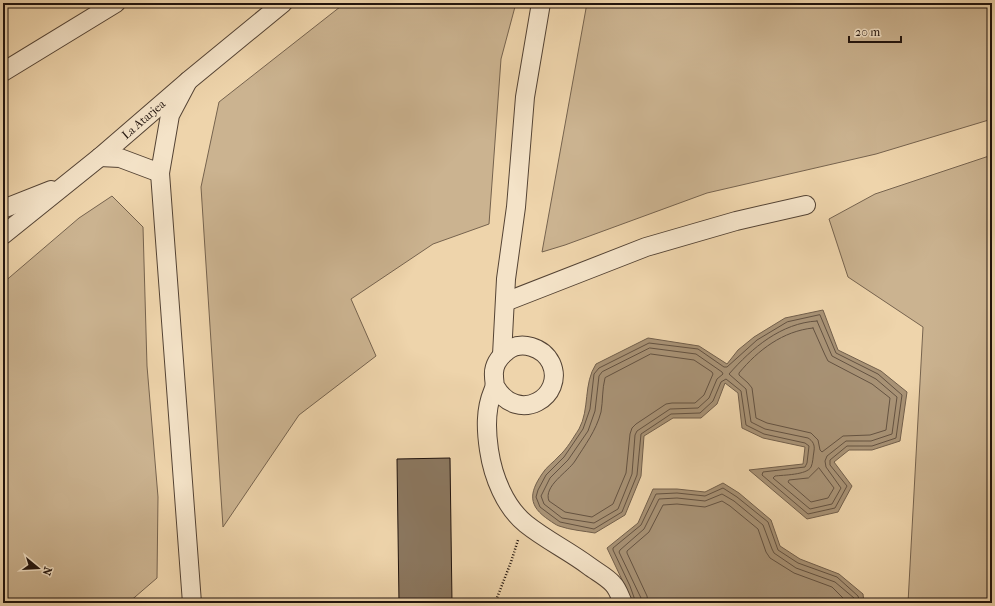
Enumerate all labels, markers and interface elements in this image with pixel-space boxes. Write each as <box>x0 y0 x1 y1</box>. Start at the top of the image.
scale bar <box>849 18 901 44</box>
text: 20 m <box>855 25 880 39</box>
street label: La Atarjea <box>119 97 168 142</box>
north arrow <box>18 548 58 588</box>
text: N <box>39 565 55 578</box>

